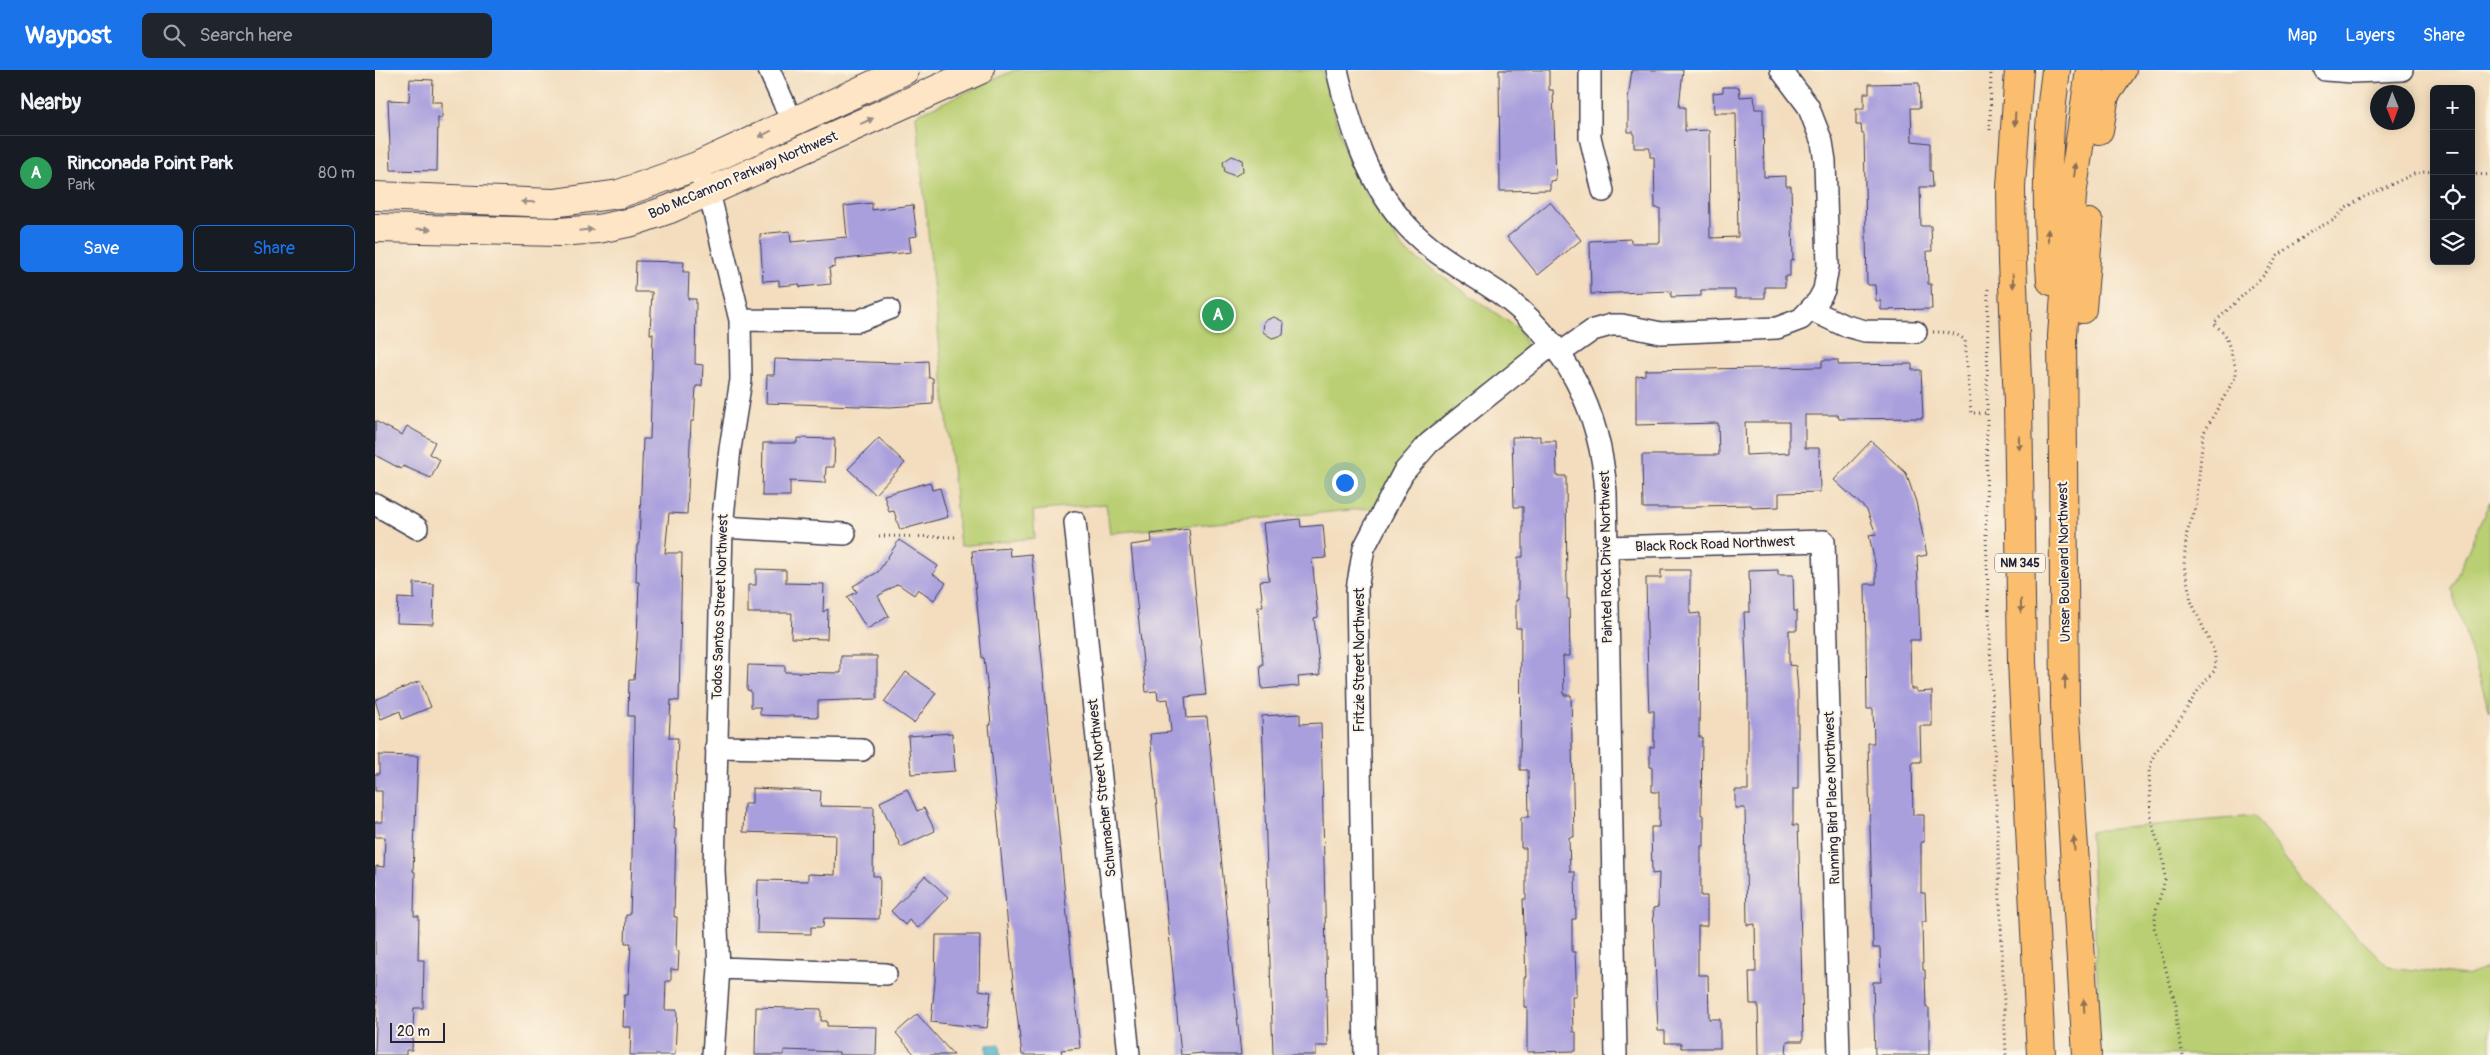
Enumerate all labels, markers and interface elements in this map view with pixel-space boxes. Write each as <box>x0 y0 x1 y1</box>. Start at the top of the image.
search box <box>142 13 492 58</box>
text: Waypost <box>25 21 112 50</box>
icon: search <box>160 21 188 49</box>
text: Search here <box>200 23 292 47</box>
text: Map <box>2288 24 2317 47</box>
text: Layers <box>2345 24 2395 47</box>
text: Share <box>2423 24 2465 47</box>
north arrow <box>2370 85 2415 130</box>
map controls <box>2430 85 2475 265</box>
button: + <box>2430 85 2475 130</box>
text: Nearby <box>20 89 81 116</box>
one-way arrow <box>2010 111 2018 127</box>
one-way arrow <box>860 116 874 124</box>
street label: Bob McCannon Parkway Northwest <box>646 127 840 223</box>
one-way arrow <box>758 130 772 138</box>
button: − <box>2430 130 2475 175</box>
text: Rinconada Point Park <box>67 151 233 175</box>
one-way arrow <box>2072 161 2080 177</box>
text: A <box>31 163 41 183</box>
text: 80 m <box>318 163 355 183</box>
text: Park <box>67 175 95 195</box>
button: locate <box>2430 175 2475 220</box>
one-way arrow <box>520 198 536 206</box>
button: layers <box>2430 220 2475 265</box>
button: Save <box>20 225 183 272</box>
button: Share <box>193 225 355 272</box>
one-way arrow <box>416 226 432 234</box>
one-way arrow <box>578 226 594 234</box>
one-way arrow <box>2044 228 2052 244</box>
one-way arrow <box>2009 273 2017 289</box>
pin: A <box>1202 296 1234 334</box>
one-way arrow <box>2015 436 2023 452</box>
your location <box>1332 470 1358 496</box>
street label: Painted Rock Drive Northwest <box>1596 470 1616 644</box>
street label: Unser Boulevard Northwest <box>2054 481 2074 642</box>
street label: Todos Santos Street Northwest <box>708 513 732 700</box>
street label: Black Rock Road Northwest <box>1635 533 1796 555</box>
road number: NM 345 <box>1995 553 2045 572</box>
street label: Fritzie Street Northwest <box>1351 587 1368 732</box>
one-way arrow <box>2017 598 2025 614</box>
one-way arrow <box>2061 674 2069 690</box>
street label: Schumacher Street Northwest <box>1084 698 1120 878</box>
street label: Running Bird Place Northwest <box>1820 711 1844 885</box>
one-way arrow <box>2069 836 2077 852</box>
one-way arrow <box>2079 998 2087 1014</box>
scale bar <box>390 1020 445 1043</box>
text: 20 m <box>397 1023 430 1040</box>

